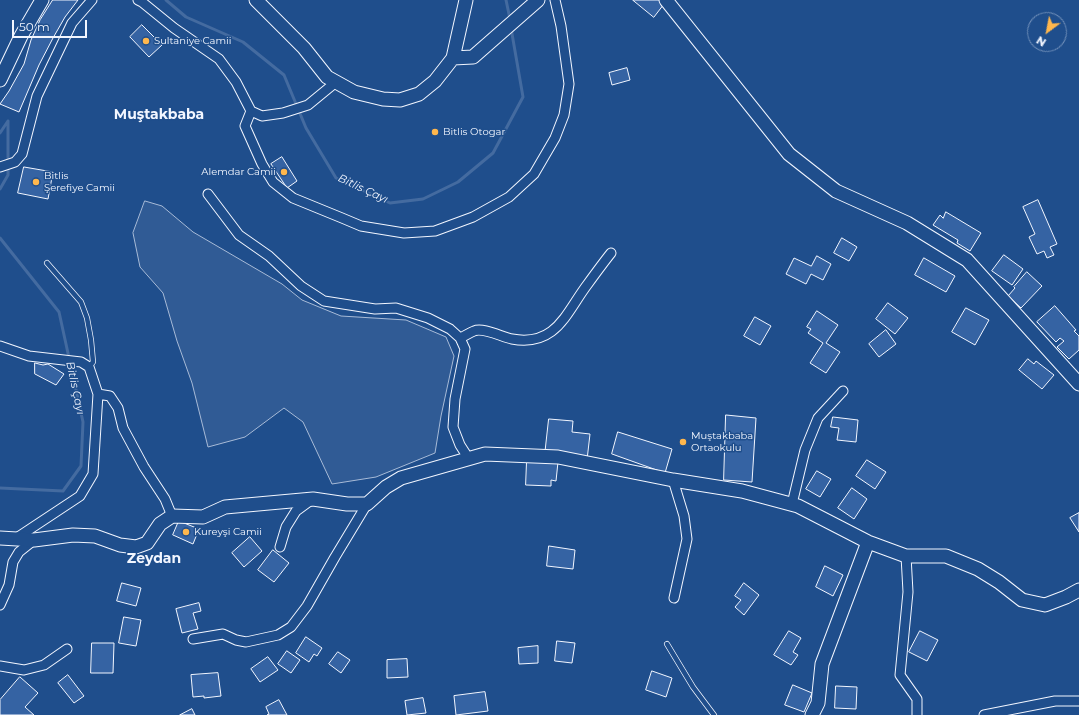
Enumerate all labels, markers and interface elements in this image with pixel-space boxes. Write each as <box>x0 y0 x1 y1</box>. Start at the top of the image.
scale bar <box>14 12 89 38</box>
north arrow <box>1027 12 1067 52</box>
text: 50 m <box>19 19 50 34</box>
text: N <box>1034 33 1049 50</box>
place label: Sultaniye Camii <box>154 35 231 47</box>
marker: Sultaniye Camii <box>141 36 151 46</box>
district label: Muştakbaba <box>114 107 204 123</box>
place label: Bitlis Otogar <box>443 126 505 138</box>
marker: Bitlis Otogar <box>430 127 440 137</box>
place label: Alemdar Camii <box>201 166 276 178</box>
marker: Alemdar Camii <box>279 167 289 177</box>
place label: Bitlis Şerefiye Camii <box>44 170 115 194</box>
water label: Bitlis Çayı <box>336 172 390 206</box>
marker: Bitlis Şerefiye Camii <box>31 177 41 187</box>
water label: Bitlis Çayı <box>63 360 87 416</box>
place label: Muştakbaba Ortaokulu <box>691 430 753 454</box>
marker: Muştakbaba Ortaokulu <box>678 437 688 447</box>
place label: Kureyşi Camii <box>194 526 262 538</box>
marker: Kureyşi Camii <box>181 527 191 537</box>
district label: Zeydan <box>127 551 181 567</box>

